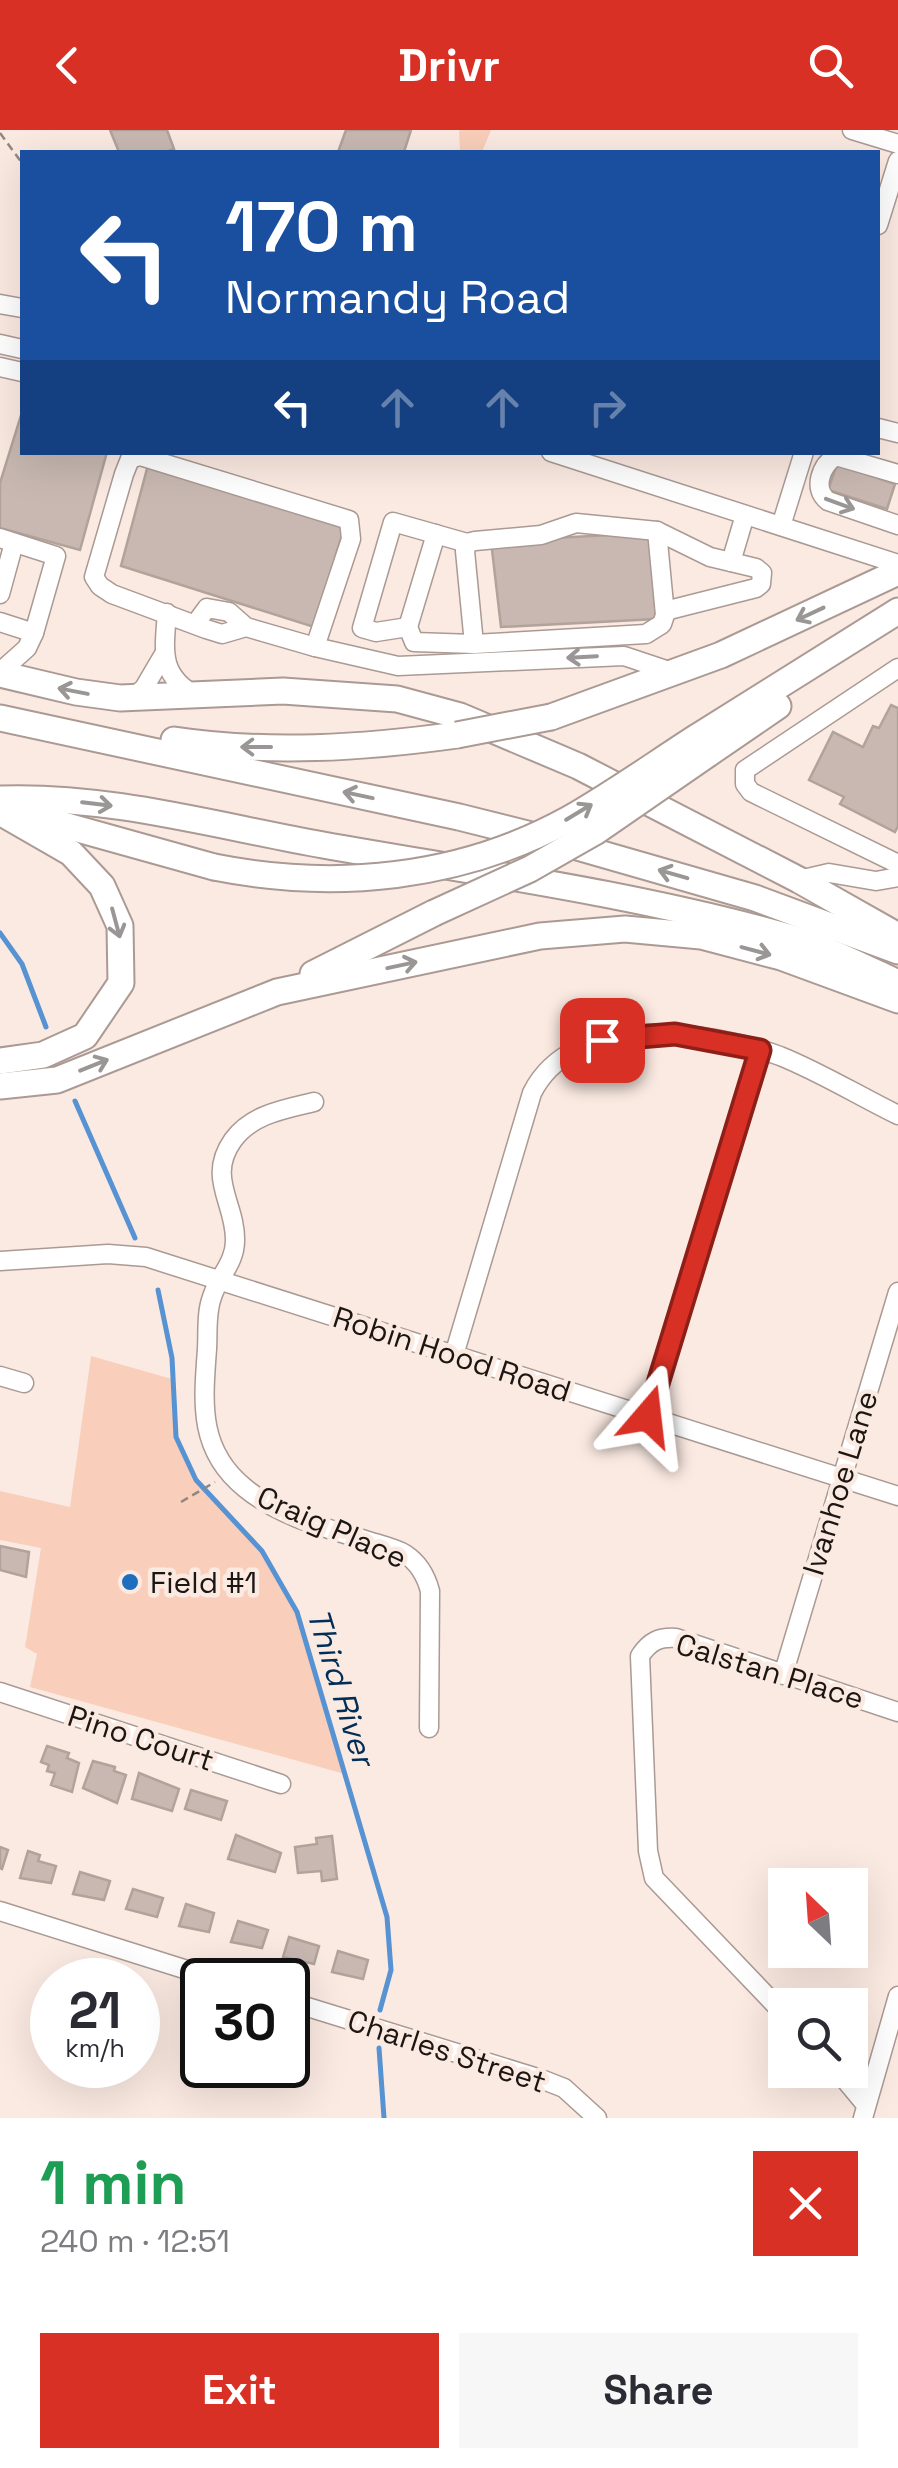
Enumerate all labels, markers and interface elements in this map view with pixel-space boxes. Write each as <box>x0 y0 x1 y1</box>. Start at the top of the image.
text: Drivr <box>398 37 500 94</box>
icon: back <box>40 38 95 93</box>
icon: search <box>803 38 858 93</box>
text: 170 m <box>225 182 418 271</box>
icon: left <box>60 190 190 320</box>
text: Normandy Road <box>225 269 570 326</box>
icon: left <box>265 380 320 435</box>
icon: ahead <box>370 380 425 435</box>
icon: ahead <box>475 380 530 435</box>
icon: right <box>580 380 635 435</box>
one-way arrow <box>823 496 854 514</box>
one-way arrow <box>796 605 826 624</box>
one-way arrow <box>567 648 599 667</box>
one-way arrow <box>58 680 90 699</box>
one-way arrow <box>240 737 272 756</box>
one-way arrow <box>343 785 375 803</box>
one-way arrow <box>80 795 113 814</box>
one-way arrow <box>564 802 593 822</box>
one-way arrow <box>658 864 690 882</box>
one-way arrow <box>108 907 126 939</box>
one-way arrow <box>740 942 771 961</box>
one-way arrow <box>385 955 417 973</box>
pin <box>560 998 645 1083</box>
icon: arrive <box>575 1013 630 1068</box>
one-way arrow <box>78 1055 109 1073</box>
street label: Robin Hood Road <box>328 1297 576 1411</box>
position arrow <box>596 1364 700 1468</box>
street label: Ivanhoe Lane <box>793 1386 887 1580</box>
street label: Craig Place <box>251 1477 413 1577</box>
place label: Field #1 <box>150 1563 257 1602</box>
marker: Field #1 <box>119 1571 141 1593</box>
water label: Third River <box>298 1604 385 1773</box>
street label: Calstan Place <box>671 1624 869 1718</box>
street label: Pino Court <box>63 1696 219 1780</box>
north arrow <box>768 1868 868 1968</box>
map controls <box>768 1868 868 2088</box>
speed limit sign: 30 <box>180 1958 310 2088</box>
text: 21 <box>69 1979 121 2043</box>
button: search <box>768 1988 868 2088</box>
street label: Charles Street <box>343 2001 551 2101</box>
text: km/h <box>65 2032 125 2064</box>
text: 1 min <box>40 2145 187 2222</box>
button: close <box>753 2151 858 2256</box>
text: 240 m · 12:51 <box>40 2221 230 2261</box>
button: Exit <box>40 2333 439 2448</box>
button: Share <box>459 2333 858 2448</box>

